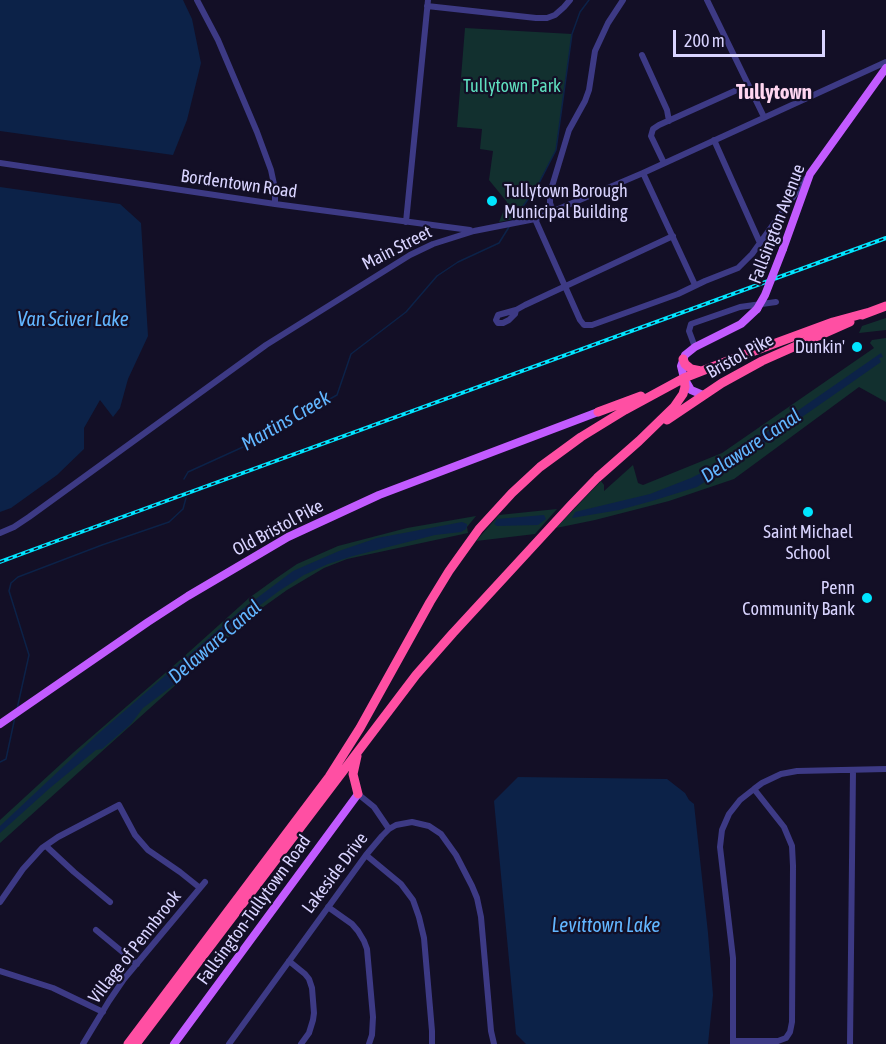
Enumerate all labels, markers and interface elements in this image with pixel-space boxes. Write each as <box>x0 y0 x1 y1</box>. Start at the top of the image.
scale bar <box>676 18 828 56</box>
text: 200 m <box>684 30 725 51</box>
park label: Tullytown Park <box>463 75 561 97</box>
district label: Tullytown <box>736 79 812 105</box>
street label: Fallsington Avenue <box>744 161 810 287</box>
street label: Bordentown Road <box>179 165 299 203</box>
place label: Tullytown Borough Municipal Building <box>504 180 628 222</box>
marker: Tullytown Borough Municipal Building <box>485 194 499 208</box>
street label: Main Street <box>359 221 435 275</box>
water label: Van Sciver Lake <box>17 308 129 332</box>
street label: Bristol Pike <box>703 329 777 383</box>
place label: Dunkin' <box>795 336 845 358</box>
marker: Dunkin' <box>850 340 864 354</box>
water label: Martins Creek <box>237 386 335 456</box>
water label: Delaware Canal <box>696 404 806 488</box>
street label: Old Bristol Pike <box>229 495 327 561</box>
marker: Saint Michael School <box>801 505 815 519</box>
place label: Saint Michael School <box>763 521 853 564</box>
place label: Penn Community Bank <box>742 577 855 620</box>
marker: Penn Community Bank <box>860 591 874 605</box>
water label: Delaware Canal <box>164 595 266 689</box>
street label: Lakeside Drive <box>298 828 372 918</box>
street label: Fallsington-Tullytown Road <box>192 831 316 989</box>
street label: Village of Pennbrook <box>84 886 186 1008</box>
water label: Levittown Lake <box>552 914 660 938</box>

